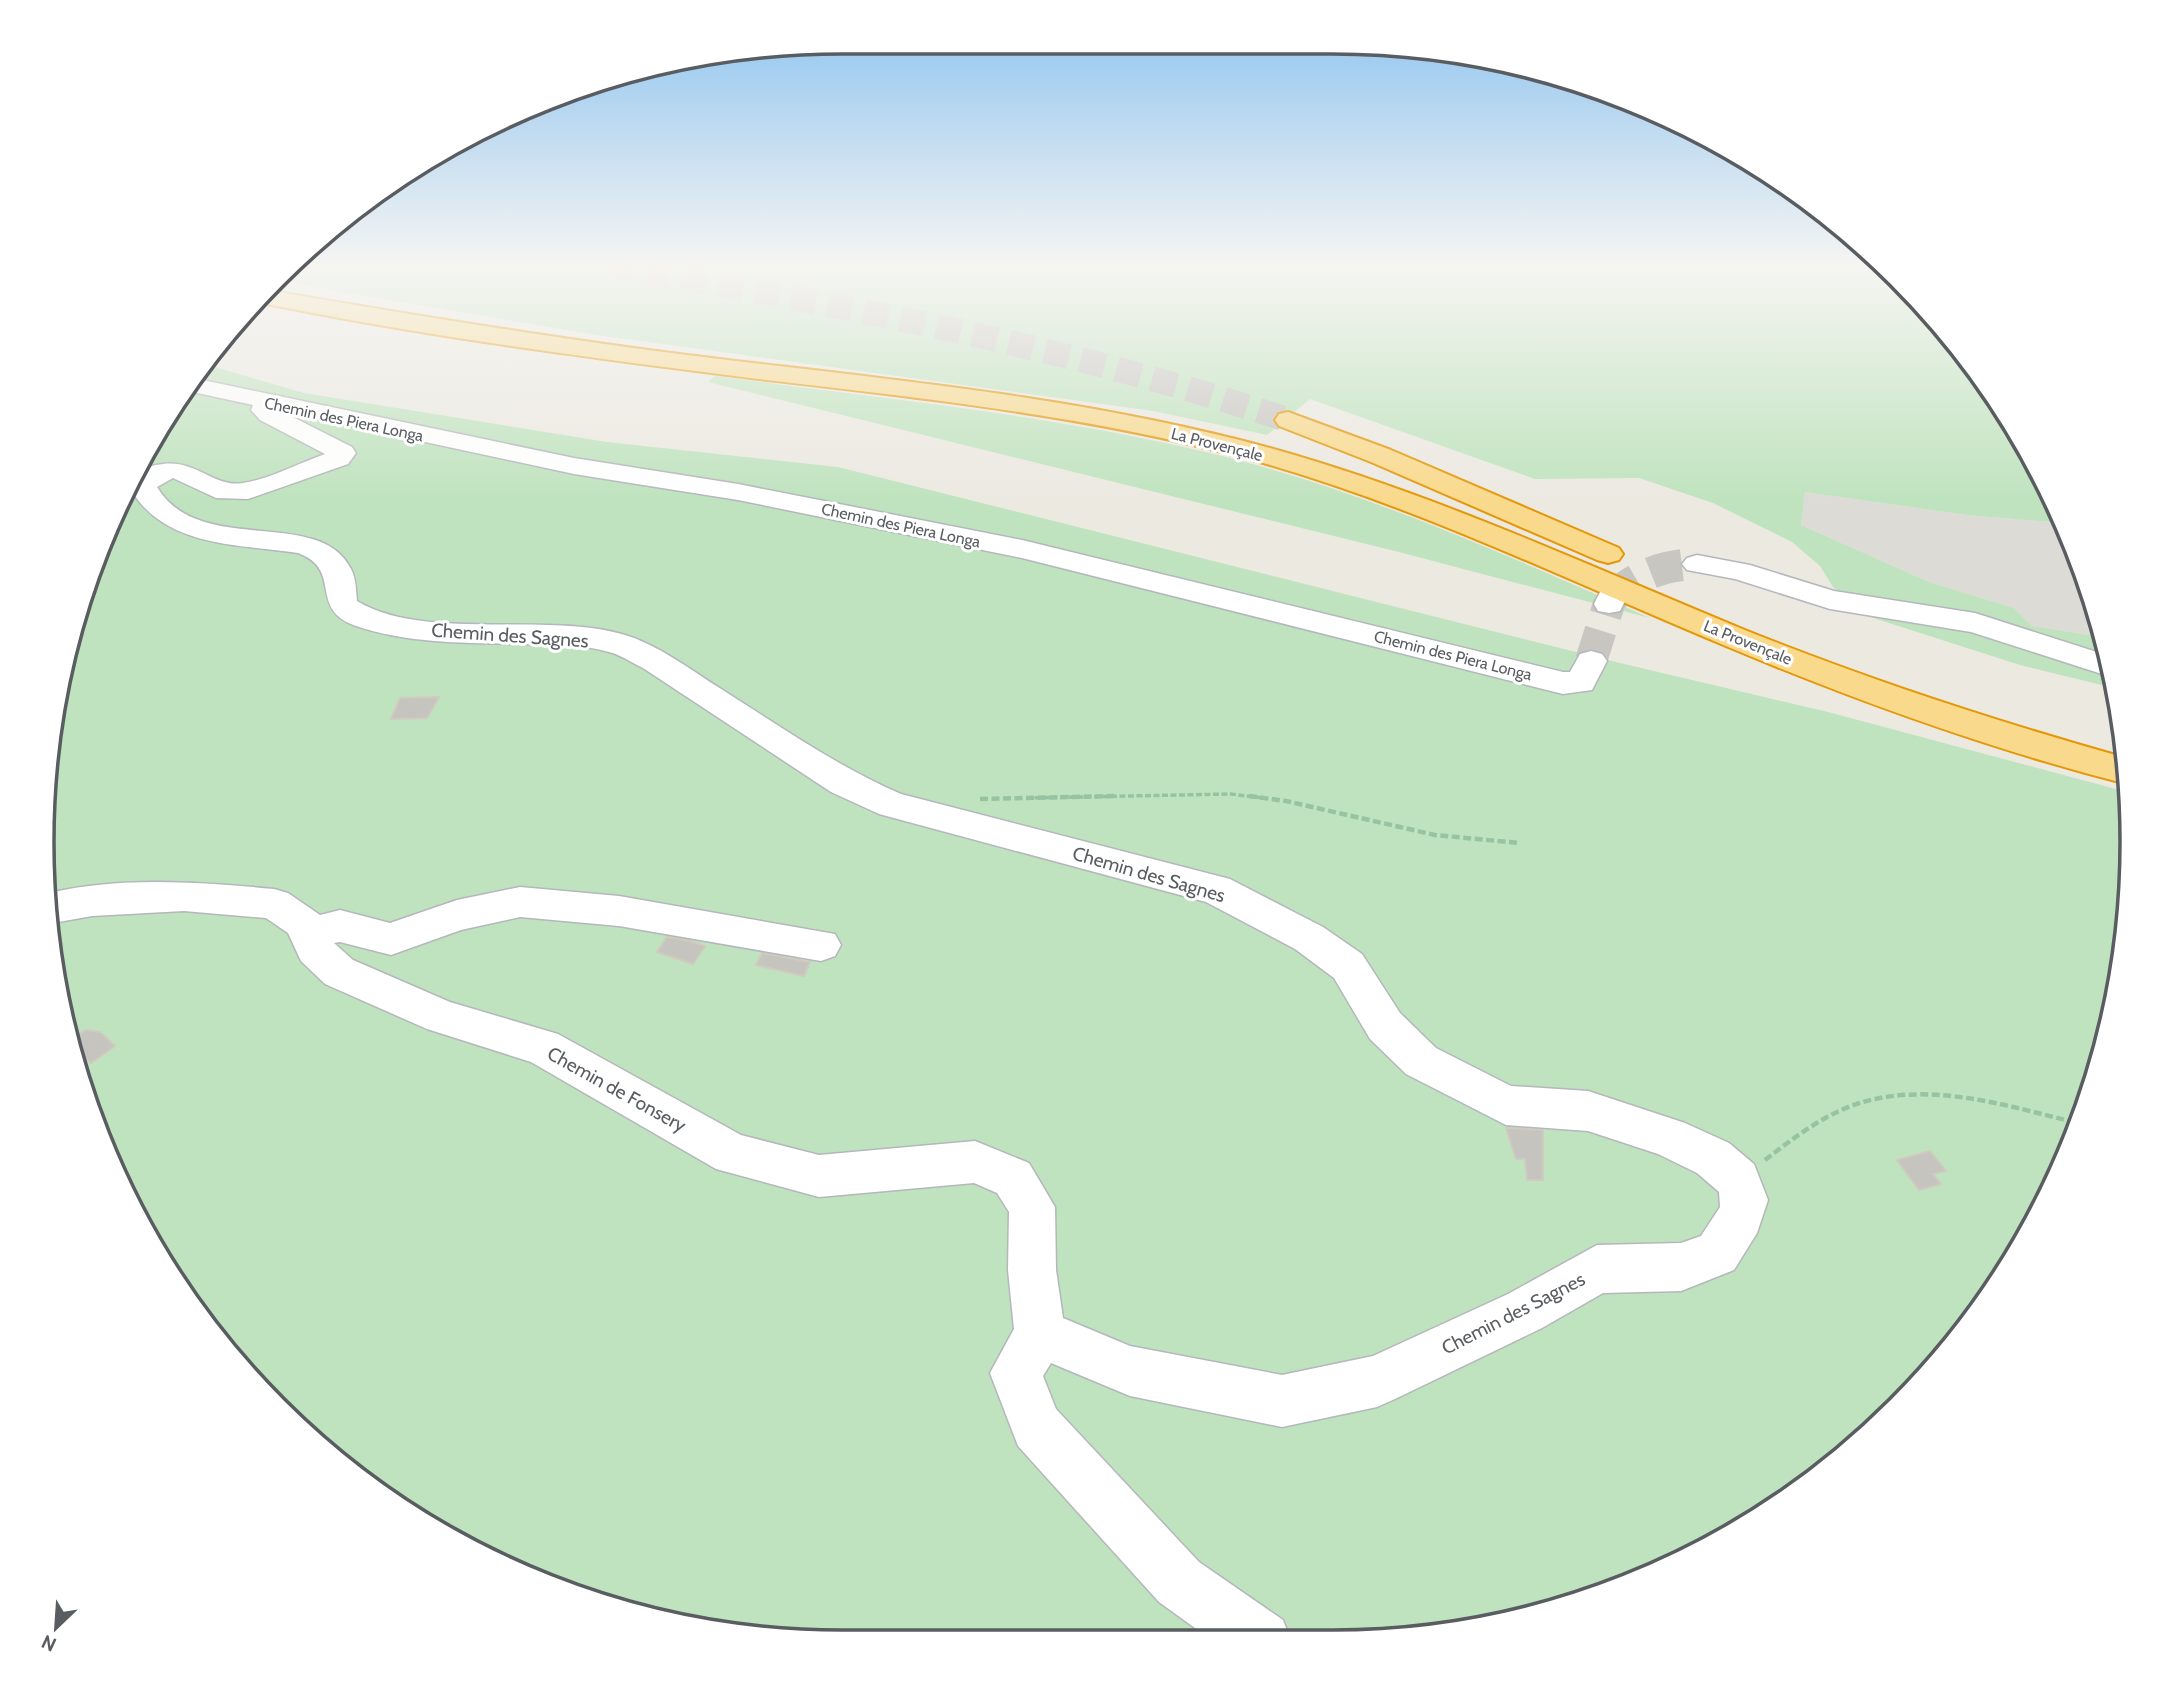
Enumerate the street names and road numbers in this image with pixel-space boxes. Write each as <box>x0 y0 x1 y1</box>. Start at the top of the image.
street label: Chemin des Piera Longa <box>263 393 425 446</box>
street label: La Provençale <box>1169 424 1265 465</box>
street label: Chemin des Piera Longa <box>820 499 982 552</box>
street label: La Provençale <box>1701 616 1795 669</box>
street label: Chemin des Sagnes <box>431 619 590 652</box>
street label: Chemin des Piera Longa <box>1372 627 1534 684</box>
street label: Chemin des Sagnes <box>1070 842 1228 907</box>
street label: Chemin de Fonsery <box>543 1042 691 1137</box>
street label: Chemin des Sagnes <box>1438 1267 1589 1359</box>

